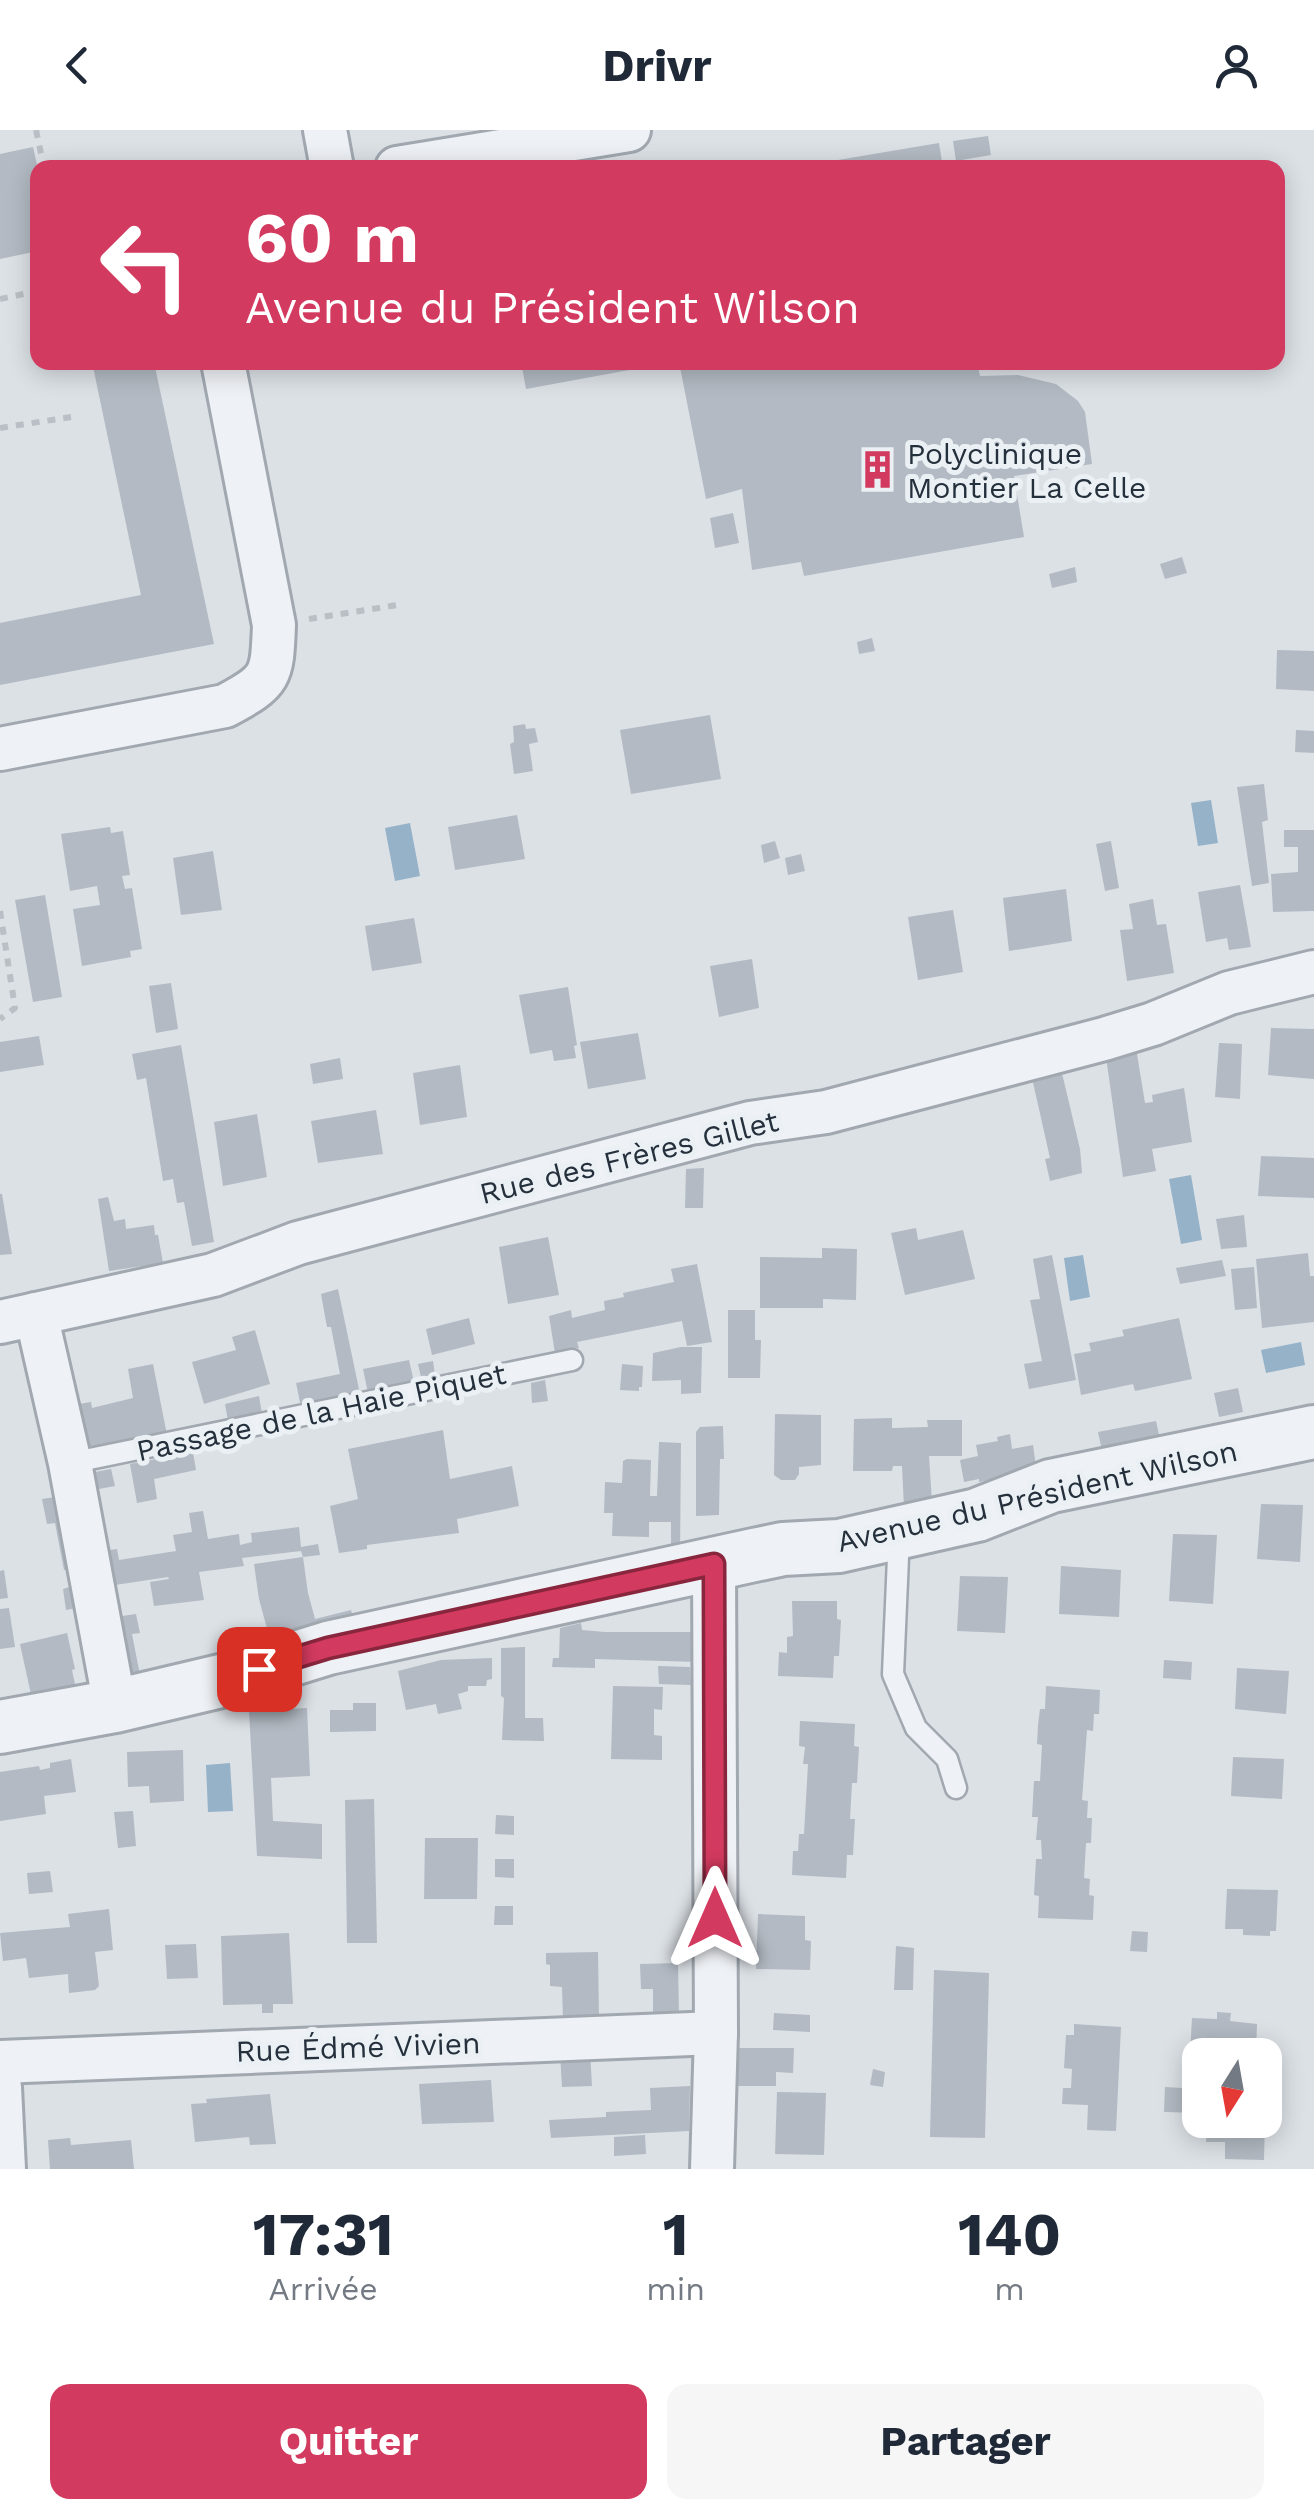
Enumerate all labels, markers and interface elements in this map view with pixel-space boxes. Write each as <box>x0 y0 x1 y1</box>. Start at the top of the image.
icon: back <box>50 38 105 93</box>
icon: person <box>1209 38 1264 93</box>
text: Drivr <box>602 39 712 92</box>
text: 60 m <box>245 197 419 279</box>
icon: left <box>80 200 210 330</box>
text: Avenue du Président Wilson <box>245 281 860 334</box>
place label: Polyclinique Montier La Celle <box>907 436 1146 505</box>
building icon: Polyclinique Montier La Celle <box>856 449 898 491</box>
street label: Rue des Frères Gillet <box>476 1103 782 1211</box>
street label: Passage de la Haie Piquet <box>133 1356 509 1468</box>
street label: Avenue du Président Wilson <box>833 1433 1241 1559</box>
pin <box>217 1627 302 1712</box>
icon: arrive <box>232 1642 287 1697</box>
position arrow <box>663 1866 767 1970</box>
street label: Rue Édmé Vivien <box>235 2025 481 2069</box>
north arrow <box>1182 2038 1282 2138</box>
map controls <box>1182 2038 1282 2138</box>
text: 17:31 <box>253 2199 394 2270</box>
text: 1 <box>663 2199 689 2270</box>
text: 140 <box>958 2199 1061 2270</box>
text: Arrivée <box>269 2270 378 2308</box>
text: min <box>646 2270 705 2308</box>
text: m <box>994 2270 1025 2308</box>
button: Quitter <box>50 2384 647 2499</box>
button: Partager <box>667 2384 1264 2499</box>

